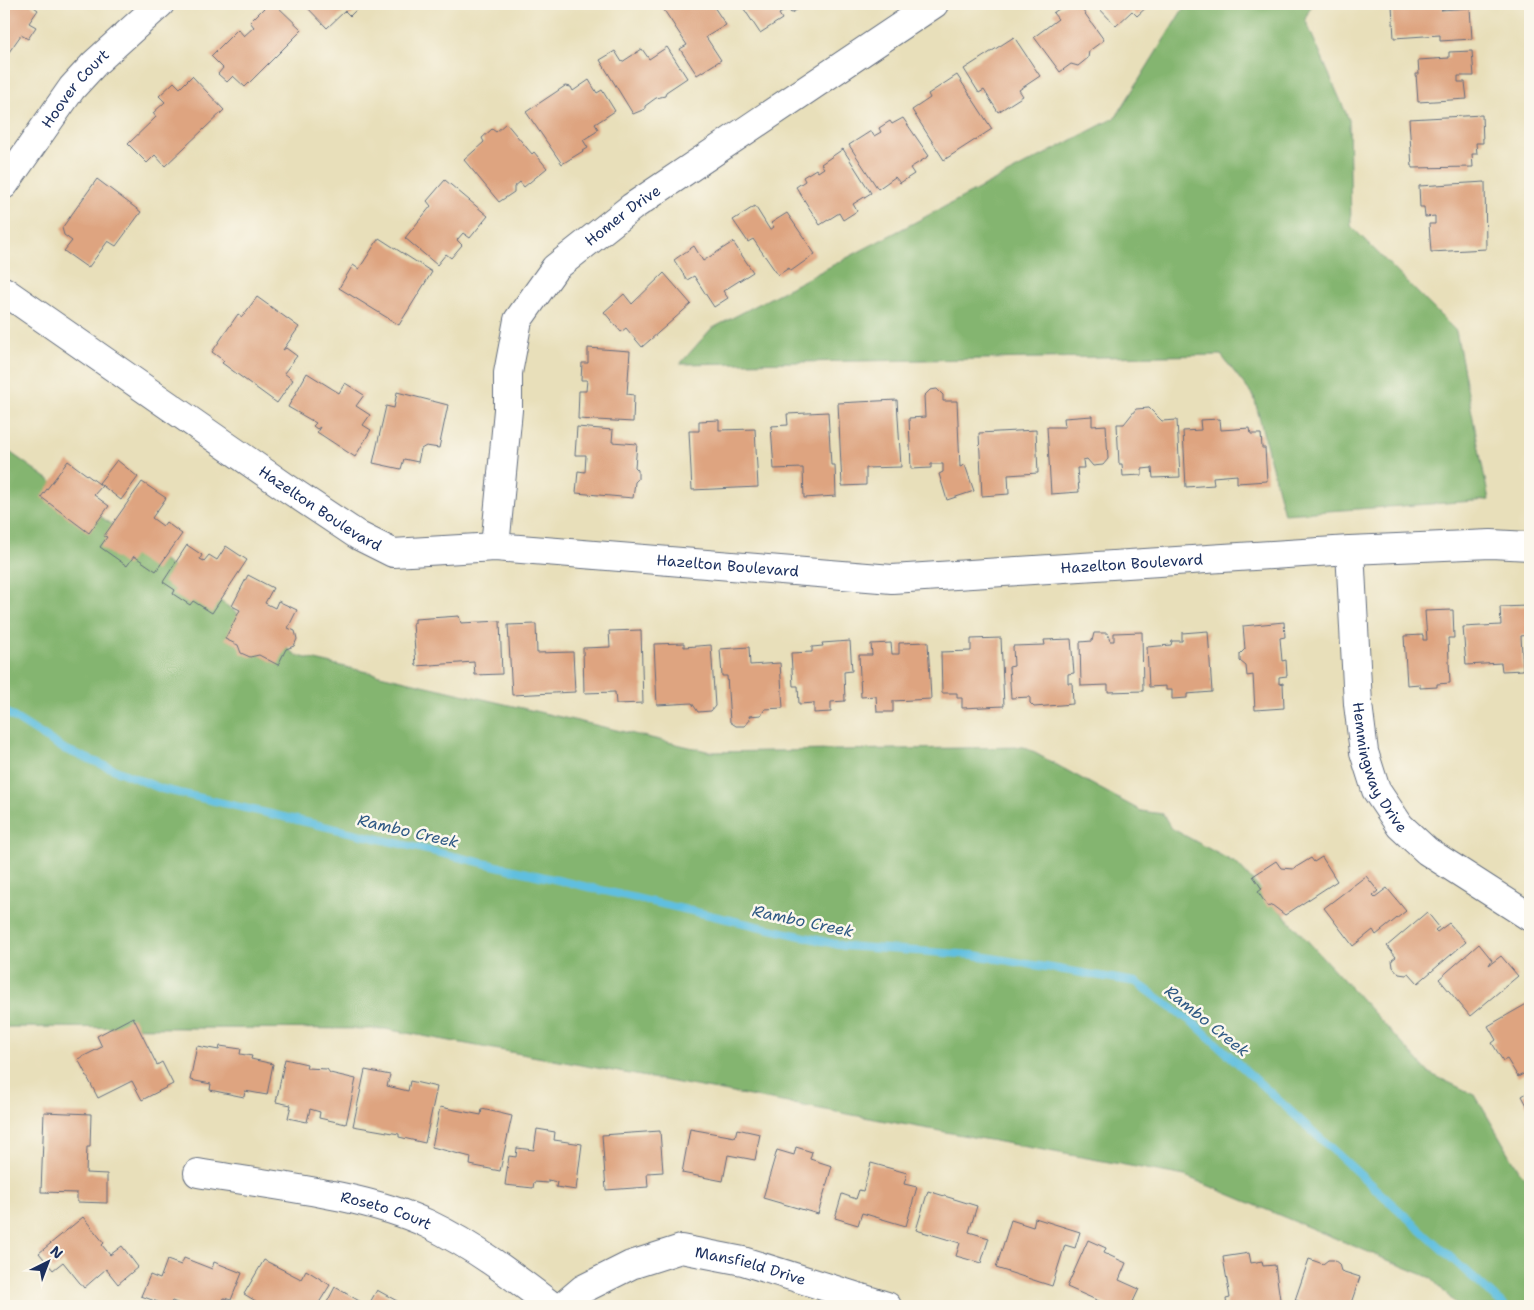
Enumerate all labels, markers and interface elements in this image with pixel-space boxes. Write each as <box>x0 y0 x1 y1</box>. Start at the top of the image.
street label: Hoover Court <box>37 45 114 132</box>
street label: Homer Drive <box>581 181 664 251</box>
street label: Hazelton Boulevard <box>255 461 385 556</box>
street label: Hazelton Boulevard <box>1060 549 1204 578</box>
street label: Hazelton Boulevard <box>656 550 800 582</box>
street label: Hemmingway Drive <box>1348 701 1411 837</box>
water label: Rambo Creek <box>356 809 460 853</box>
water label: Rambo Creek <box>750 900 856 942</box>
water label: Rambo Creek <box>1160 980 1254 1062</box>
street label: Roseto Court <box>339 1187 435 1234</box>
north arrow <box>22 1238 72 1288</box>
text: N <box>47 1242 67 1263</box>
street label: Mansfield Drive <box>693 1242 808 1290</box>

